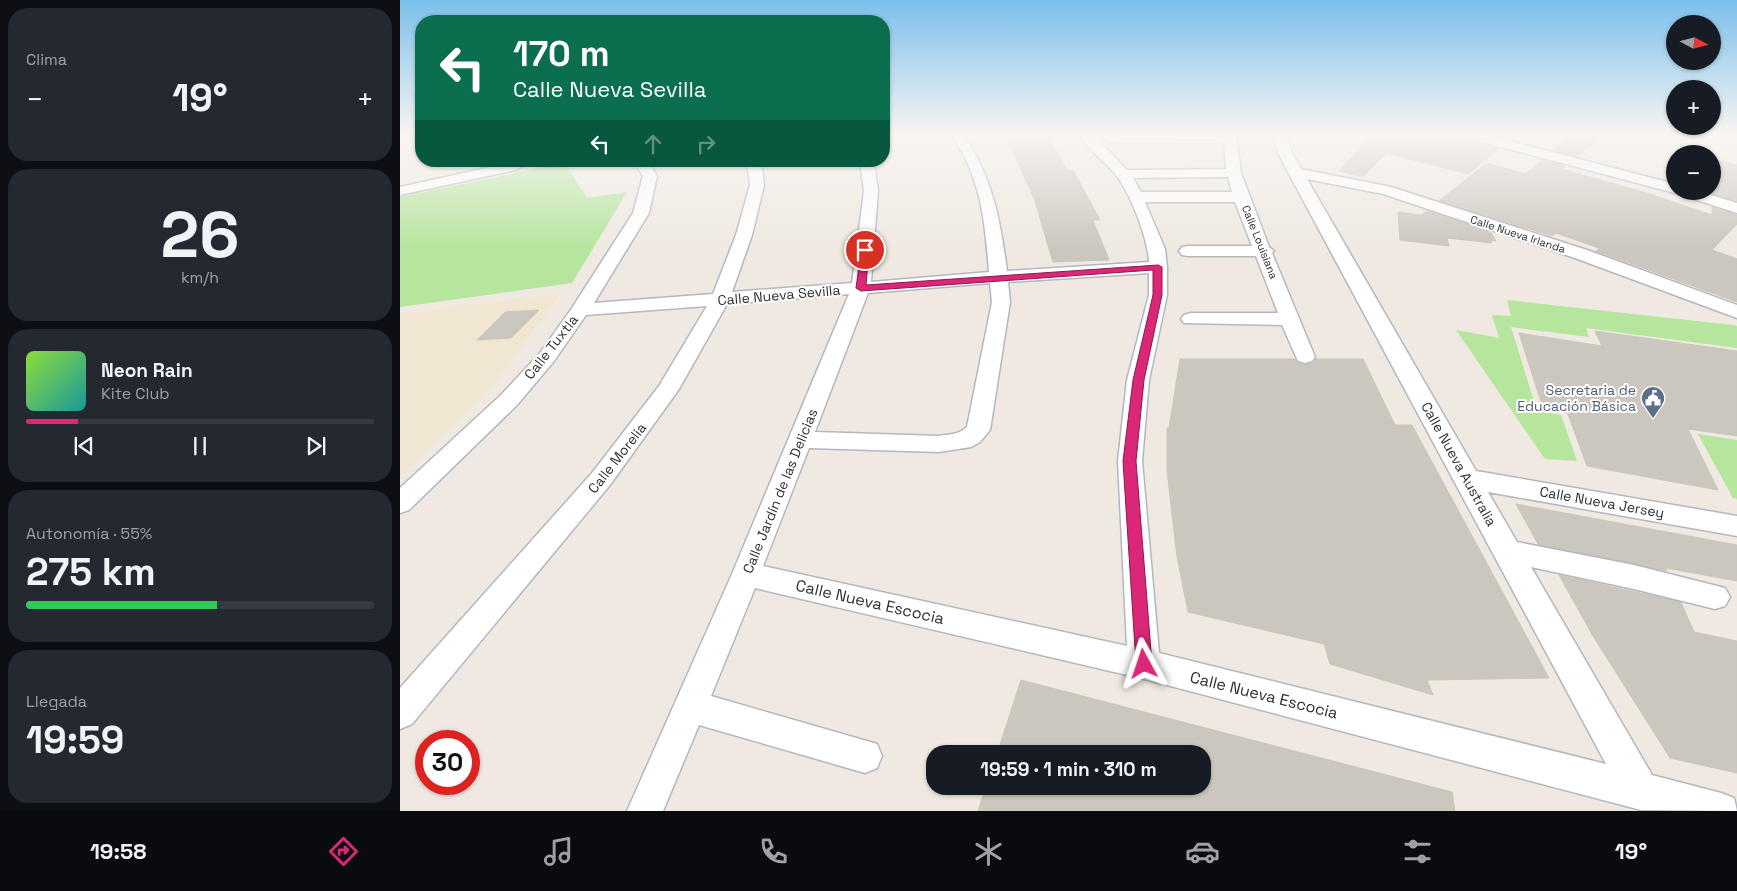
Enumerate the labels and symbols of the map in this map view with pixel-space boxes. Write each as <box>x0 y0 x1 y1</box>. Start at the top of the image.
north arrow <box>1666 15 1721 70</box>
street label: Calle Louisiana <box>1239 203 1281 281</box>
street label: Calle Nueva Irlanda <box>1469 212 1568 256</box>
pin <box>844 229 886 271</box>
street label: Calle Nueva Sevilla <box>717 281 841 309</box>
street label: Calle Tuxtla <box>520 311 582 383</box>
place label: Secretaria de Educación Básica <box>1517 381 1636 415</box>
public building icon: Secretaria de Educación Básica <box>1640 385 1666 419</box>
street label: Calle Nueva Australia <box>1417 399 1501 529</box>
street label: Calle Jardín de las Delicias <box>739 406 821 576</box>
street label: Calle Morelia <box>584 419 650 497</box>
street label: Calle Nueva Jersey <box>1538 482 1666 522</box>
street label: Calle Nueva Escocia <box>794 575 946 629</box>
position arrow <box>1117 637 1169 689</box>
street label: Calle Nueva Escocia <box>1188 666 1340 724</box>
speed limit sign: 30 <box>415 730 480 795</box>

